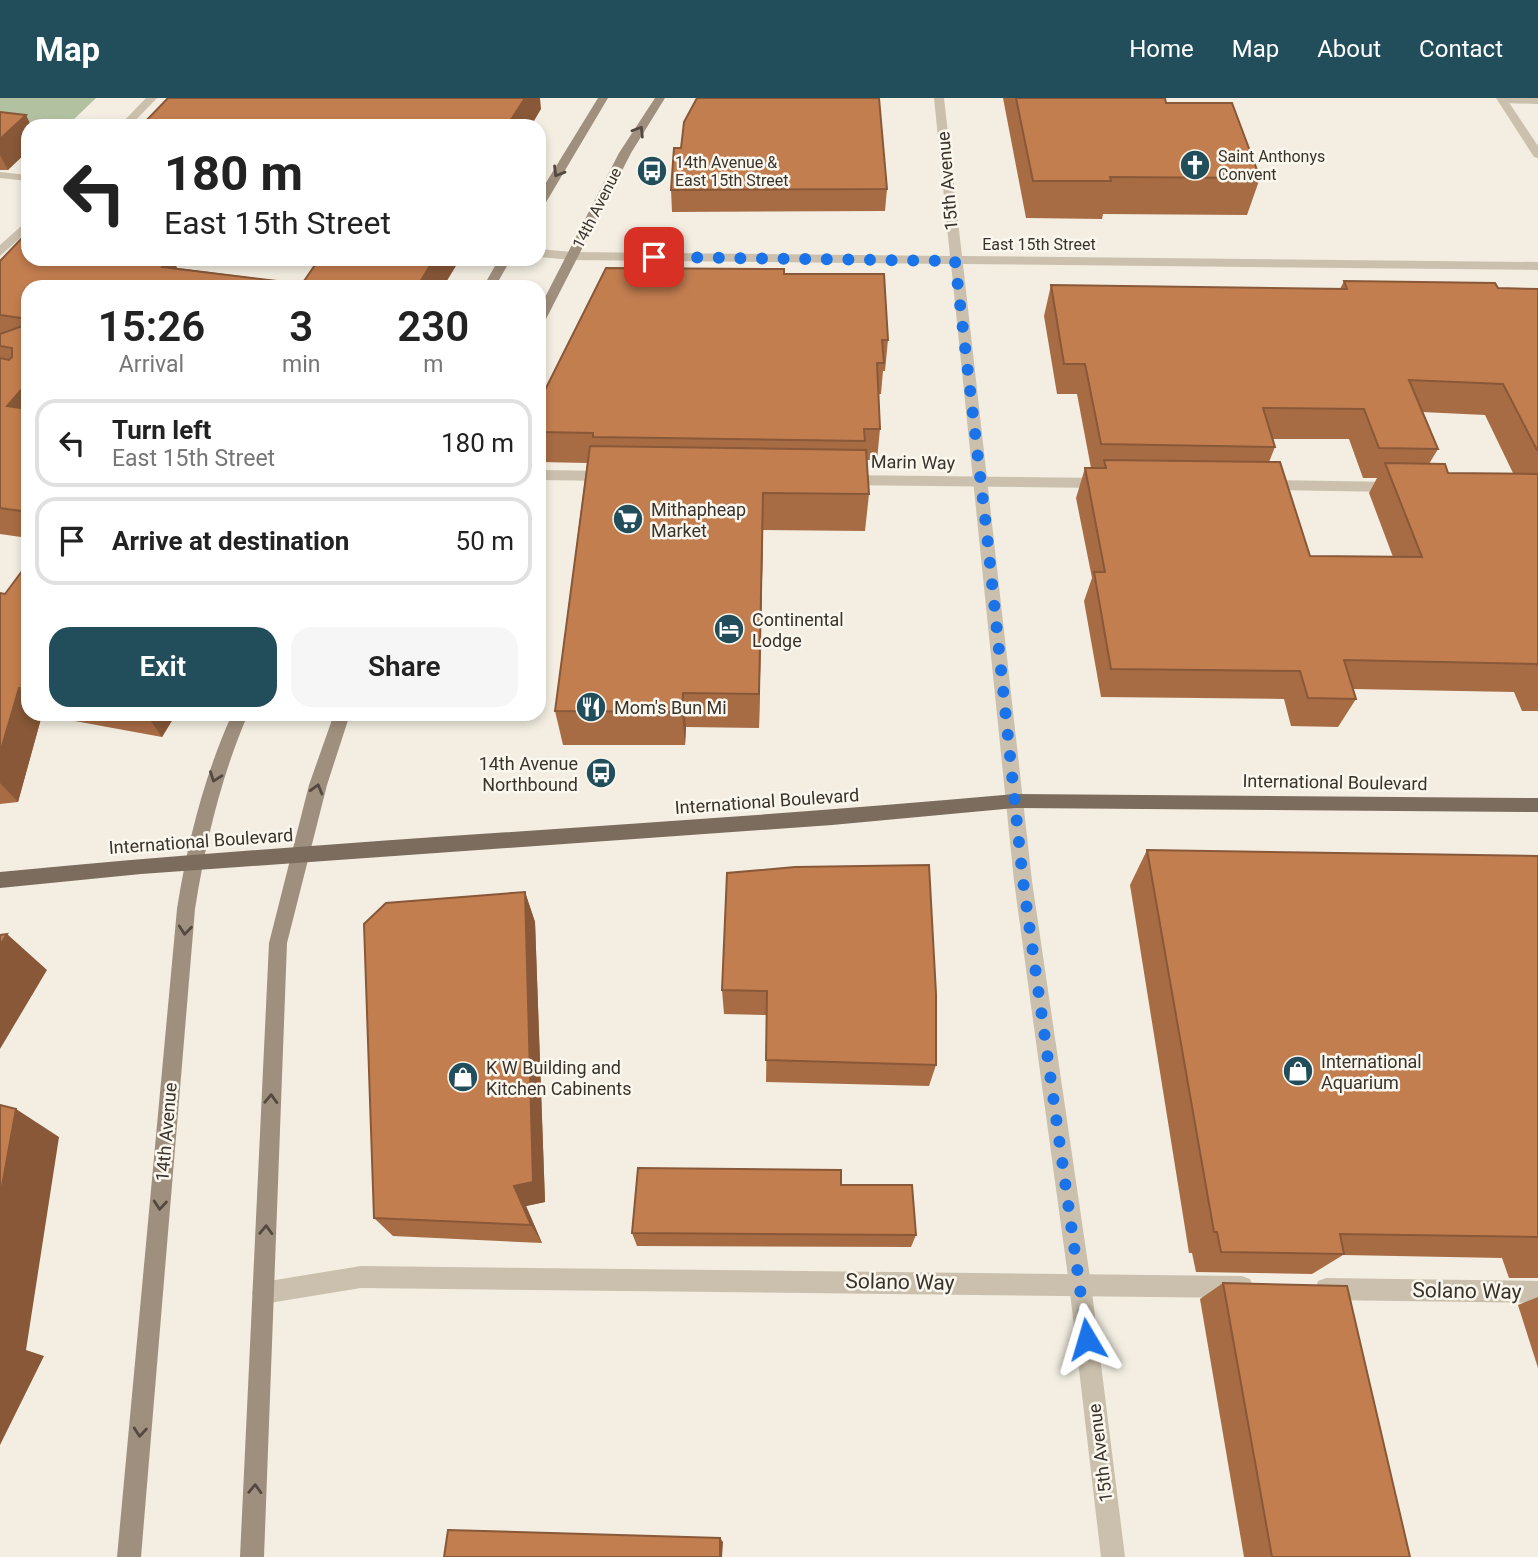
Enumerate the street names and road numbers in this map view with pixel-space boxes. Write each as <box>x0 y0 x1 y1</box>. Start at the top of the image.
street label: 15th Avenue <box>932 131 962 231</box>
street label: 14th Avenue <box>568 164 626 252</box>
street label: East 15th Street <box>982 235 1096 254</box>
street label: Marin Way <box>871 451 956 473</box>
street label: International Boulevard <box>1242 770 1428 794</box>
street label: International Boulevard <box>674 784 860 818</box>
street label: International Boulevard <box>108 824 294 858</box>
street label: 14th Avenue <box>151 1082 181 1182</box>
street label: Solano Way <box>845 1269 955 1295</box>
street label: Solano Way <box>1412 1278 1522 1304</box>
street label: 15th Avenue <box>1084 1402 1116 1504</box>

